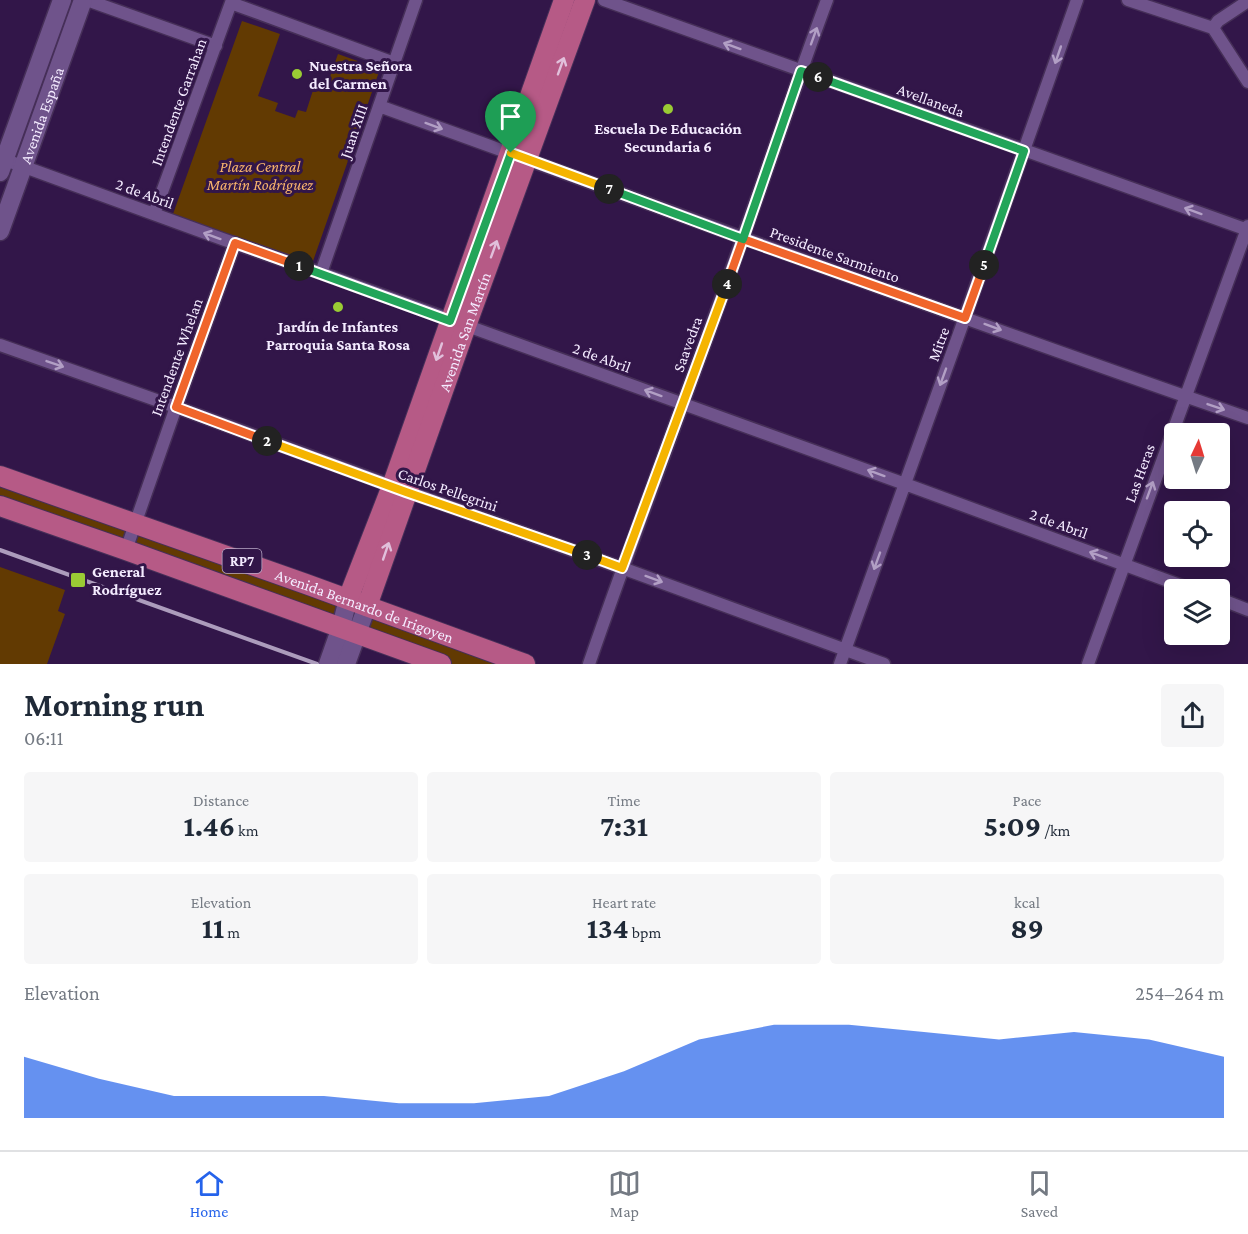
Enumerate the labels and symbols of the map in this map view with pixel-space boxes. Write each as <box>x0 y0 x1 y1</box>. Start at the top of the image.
one-way arrow <box>809 27 820 45</box>
street label: Intendente Garrahan <box>148 36 210 168</box>
one-way arrow <box>724 40 742 51</box>
one-way arrow <box>1051 45 1062 64</box>
place label: Nuestra Señora del Carmen <box>309 57 413 92</box>
one-way arrow <box>557 57 568 76</box>
pin: 6 <box>803 62 833 92</box>
street label: Avenida España <box>17 64 67 166</box>
marker: Nuestra Señora del Carmen <box>290 67 304 81</box>
street label: Avellaneda <box>895 80 967 121</box>
pin <box>485 91 536 153</box>
street label: Juan XIII <box>336 102 372 163</box>
marker: Escuela De Educación Secundaria 6 <box>661 102 675 116</box>
place label: Escuela De Educación Secundaria 6 <box>594 120 742 155</box>
one-way arrow <box>424 121 443 132</box>
park label: Plaza Central Martín Rodríguez <box>206 158 314 194</box>
pin: 7 <box>594 174 624 204</box>
street label: 2 de Abril <box>114 175 176 212</box>
one-way arrow <box>1184 204 1203 215</box>
street label: Presidente Sarmiento <box>768 223 902 286</box>
one-way arrow <box>203 229 222 240</box>
one-way arrow <box>490 240 501 259</box>
pin: 5 <box>969 250 999 280</box>
pin: 1 <box>284 251 314 281</box>
pin: 4 <box>712 269 742 299</box>
street label: Avenida San Martín <box>436 270 494 394</box>
street label: Intendente Whelan <box>147 296 206 418</box>
marker: Jardín de Infantes Parroquia Santa Rosa <box>331 300 345 314</box>
street label: Saavedra <box>670 314 706 374</box>
place label: Jardín de Infantes Parroquia Santa Rosa <box>266 318 410 353</box>
one-way arrow <box>983 323 1002 334</box>
street label: Mitre <box>924 325 952 364</box>
street label: 2 de Abril <box>571 339 633 376</box>
one-way arrow <box>433 342 444 361</box>
one-way arrow <box>45 360 64 371</box>
one-way arrow <box>937 368 948 386</box>
one-way arrow <box>644 387 663 398</box>
one-way arrow <box>1206 403 1225 414</box>
north arrow <box>1164 423 1230 489</box>
pin: 2 <box>252 426 282 456</box>
street label: Las Heras <box>1121 441 1158 505</box>
street label: Carlos Pellegrini <box>395 464 500 515</box>
one-way arrow <box>867 467 886 478</box>
one-way arrow <box>1146 482 1157 500</box>
street label: 2 de Abril <box>1028 505 1090 542</box>
pin: 3 <box>572 540 602 570</box>
one-way arrow <box>381 542 392 561</box>
road number: RP7 <box>222 549 262 573</box>
one-way arrow <box>1089 549 1108 560</box>
one-way arrow <box>871 551 882 570</box>
place label: General Rodríguez <box>92 563 162 598</box>
street label: Avenida Bernardo de Irigoyen <box>273 566 456 646</box>
marker: General Rodríguez <box>69 571 87 589</box>
one-way arrow <box>644 575 663 586</box>

